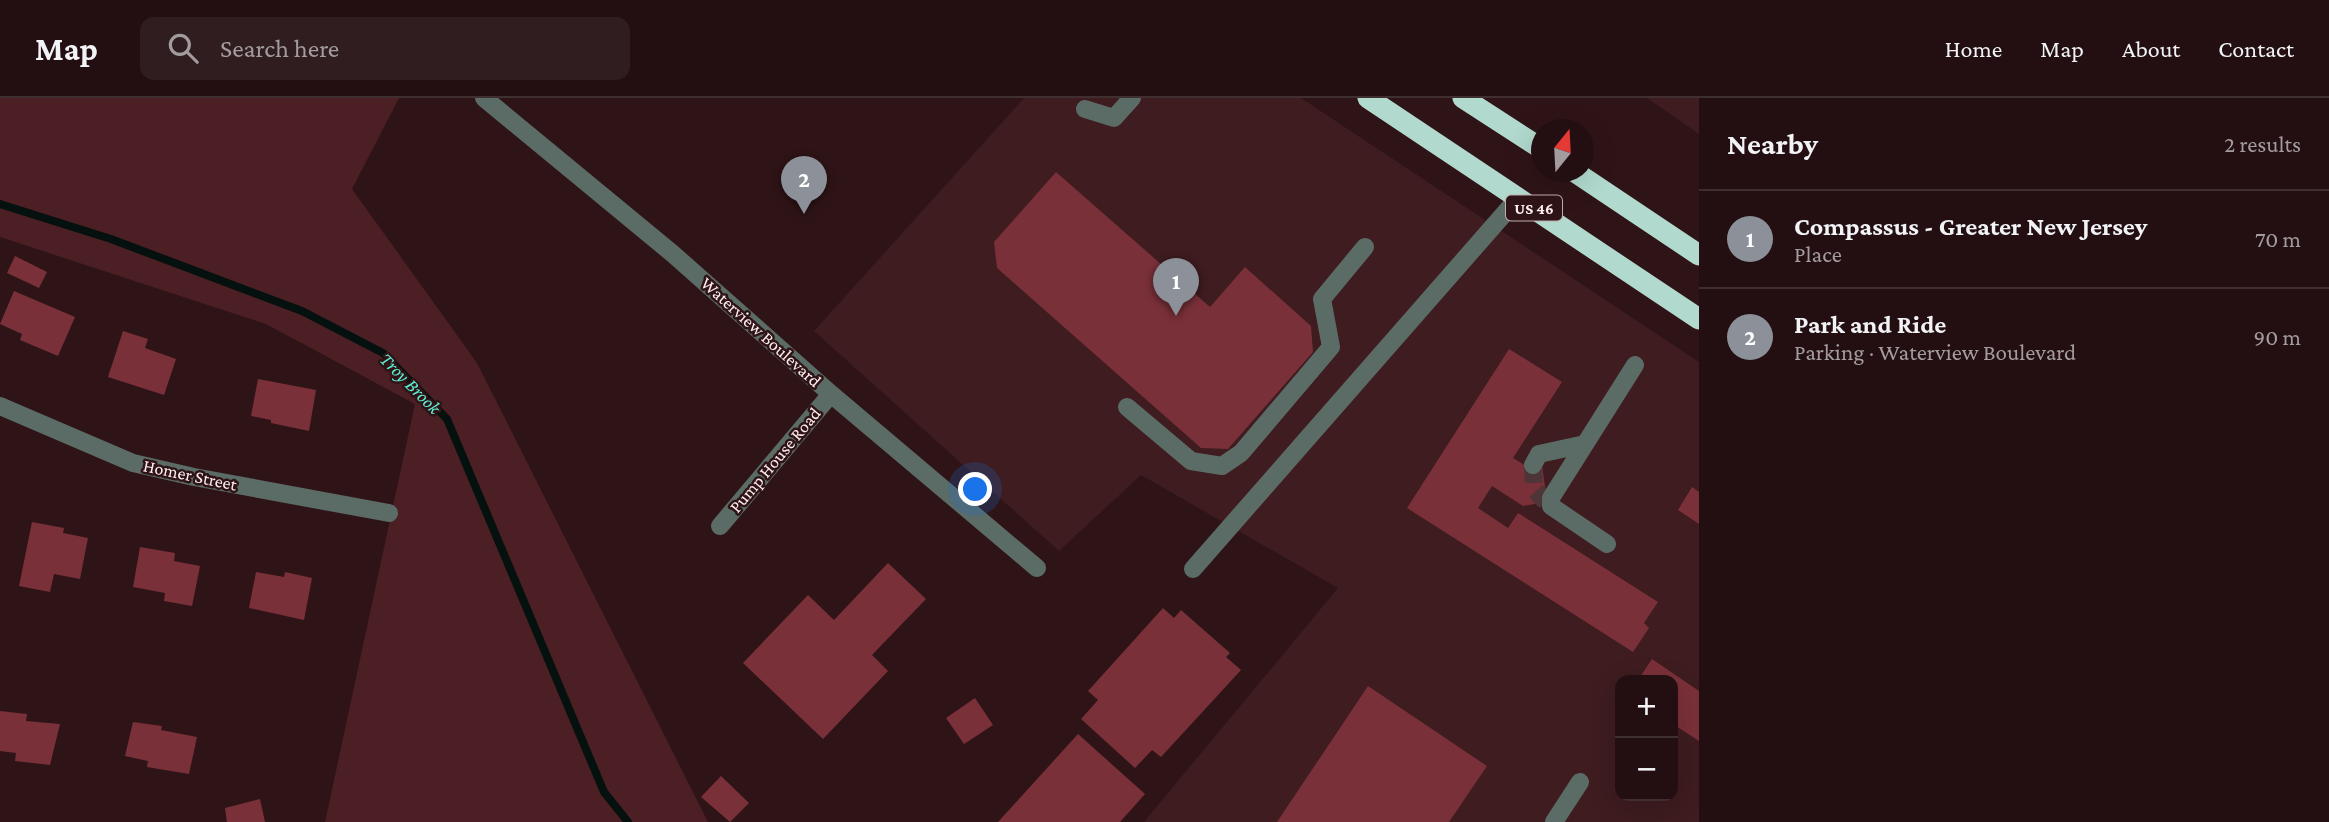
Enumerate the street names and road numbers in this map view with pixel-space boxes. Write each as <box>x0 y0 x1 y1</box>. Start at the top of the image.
road number: US 46 <box>1506 195 1562 220</box>
street label: Waterview Boulevard <box>697 273 826 392</box>
street label: Pump House Road <box>725 403 825 517</box>
street label: Homer Street <box>141 455 240 495</box>

